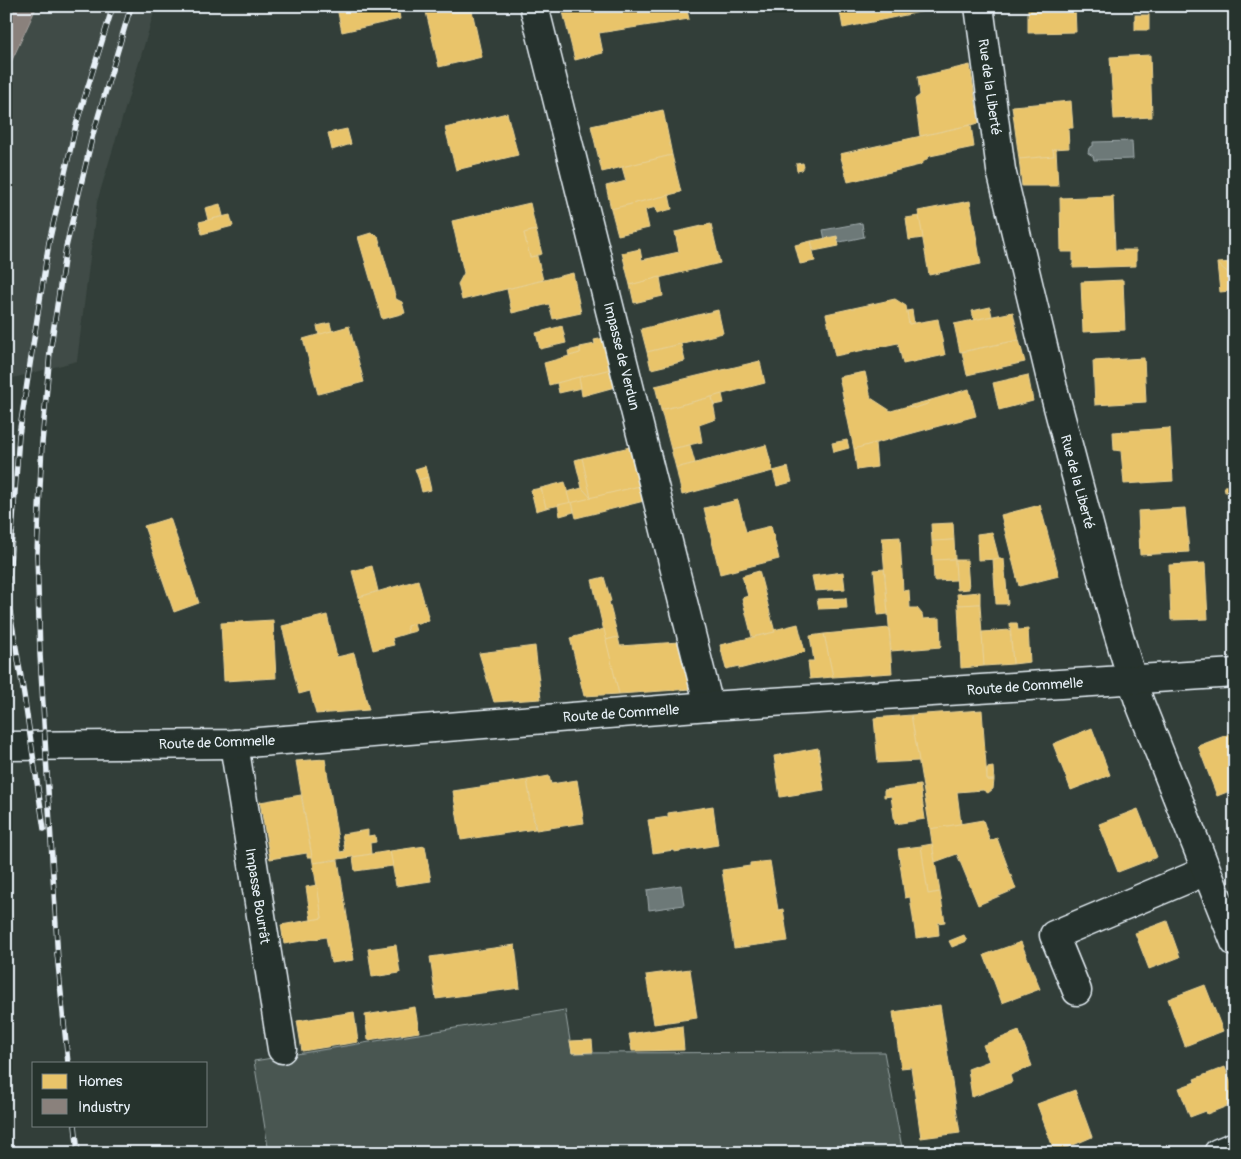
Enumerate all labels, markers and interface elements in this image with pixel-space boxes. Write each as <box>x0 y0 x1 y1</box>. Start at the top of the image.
street label: Rue de la Liberté <box>974 38 1005 136</box>
street label: Impasse de Verdun <box>600 300 643 412</box>
street label: Rue de la Liberté <box>1057 433 1098 531</box>
street label: Route de Commelle <box>966 674 1084 699</box>
street label: Route de Commelle <box>562 701 680 726</box>
street label: Route de Commelle <box>159 732 275 753</box>
street label: Impasse Bourrât <box>242 847 274 945</box>
legend <box>32 1062 208 1126</box>
text: Homes <box>78 1072 123 1091</box>
text: Industry <box>78 1098 131 1117</box>

